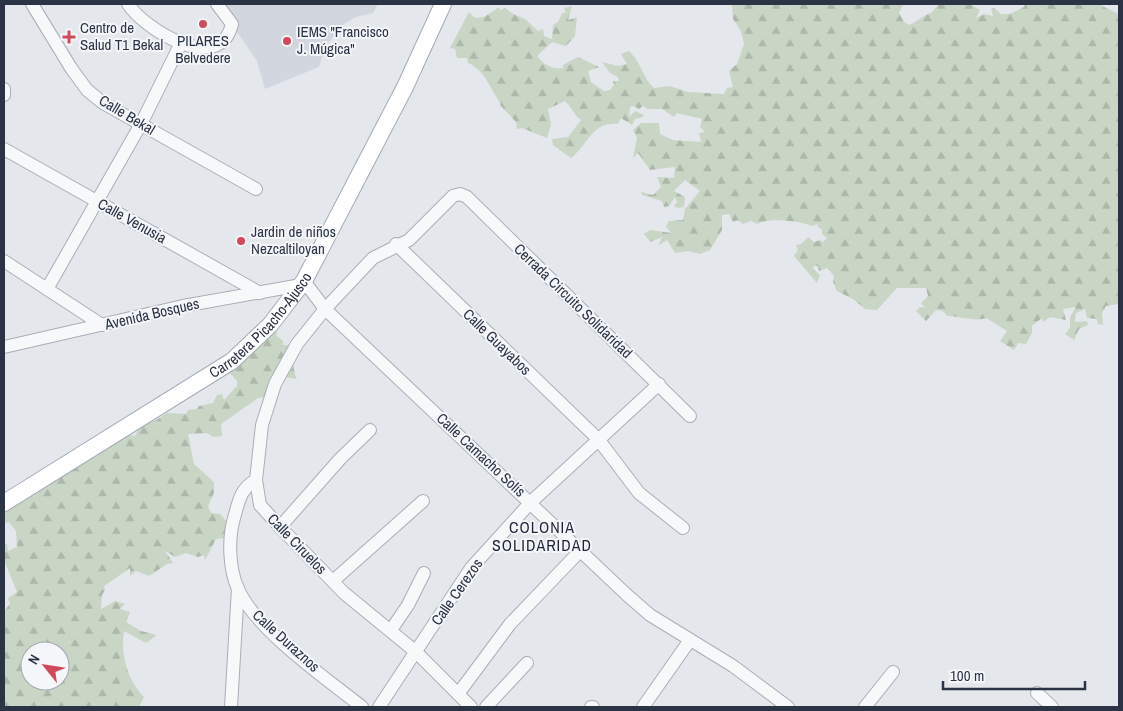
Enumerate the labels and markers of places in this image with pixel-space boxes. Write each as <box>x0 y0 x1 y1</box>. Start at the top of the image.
place label: Centro de Salud T1 Bekal <box>80 17 163 55</box>
marker: PILARES Belvedere <box>197 18 209 30</box>
place label: IEMS "Francisco J. Múgica" <box>297 21 389 59</box>
marker: Centro de Salud T1 Bekal <box>62 30 76 44</box>
place label: PILARES Belvedere <box>175 30 231 68</box>
marker: IEMS "Francisco J. Múgica" <box>281 35 293 47</box>
place label: Jardin de niños Nezcaltiloyan <box>251 221 336 259</box>
marker: Jardin de niños Nezcaltiloyan <box>235 235 247 247</box>

